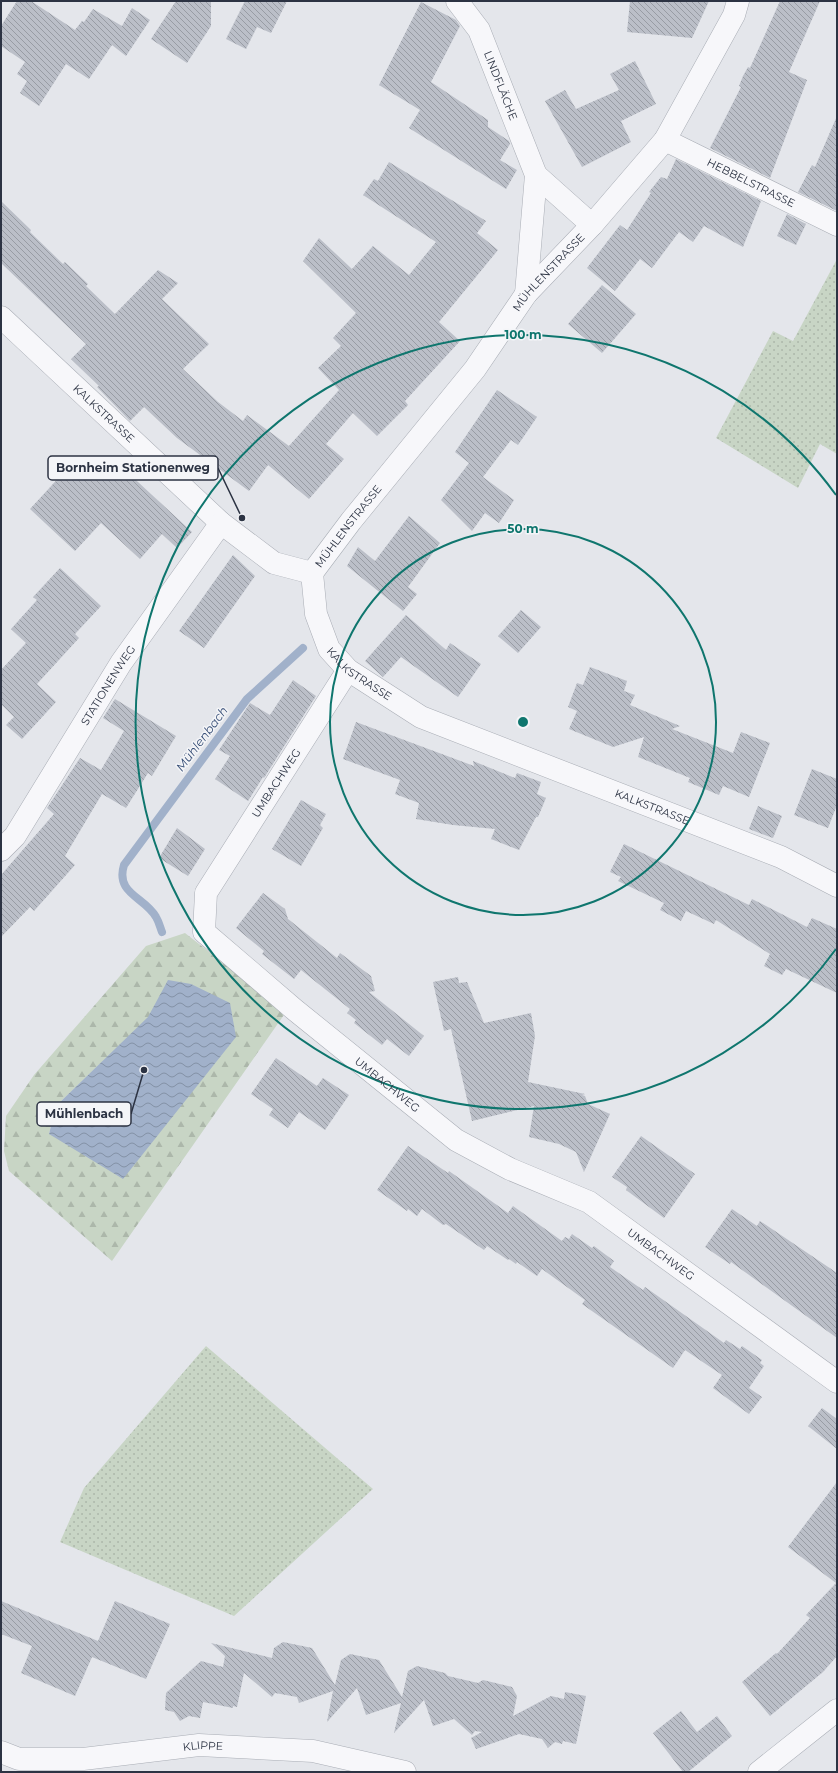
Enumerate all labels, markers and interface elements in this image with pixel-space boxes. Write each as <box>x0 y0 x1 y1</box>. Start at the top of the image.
street label: LINDFLÄCHE <box>481 49 521 122</box>
street label: HEBBELSTRASSE <box>705 155 797 210</box>
street label: MÜHLENSTRASSE <box>509 230 587 314</box>
text: 100 m <box>505 327 541 342</box>
street label: KALKSTRASSE <box>70 381 138 446</box>
callout: Bornheim Stationenweg <box>48 456 218 480</box>
text: Bornheim Stationenweg <box>56 460 210 475</box>
street label: MÜHLENSTRASSE <box>312 482 384 570</box>
text: 50 m <box>507 521 539 536</box>
street label: STATIONENWEG <box>78 642 139 728</box>
street label: KALKSTRASSE <box>324 644 394 703</box>
water label: Mühlenbach <box>172 703 231 774</box>
centre of rings <box>516 715 530 729</box>
street label: UMBACHWEG <box>248 746 304 820</box>
street label: KALKSTRASSE <box>613 786 692 828</box>
street label: UMBACHWEG <box>352 1054 423 1115</box>
callout: Mühlenbach <box>37 1102 131 1126</box>
text: Mühlenbach <box>45 1106 123 1121</box>
street label: UMBACHWEG <box>625 1225 697 1283</box>
street label: KLIPPE <box>182 1738 223 1754</box>

